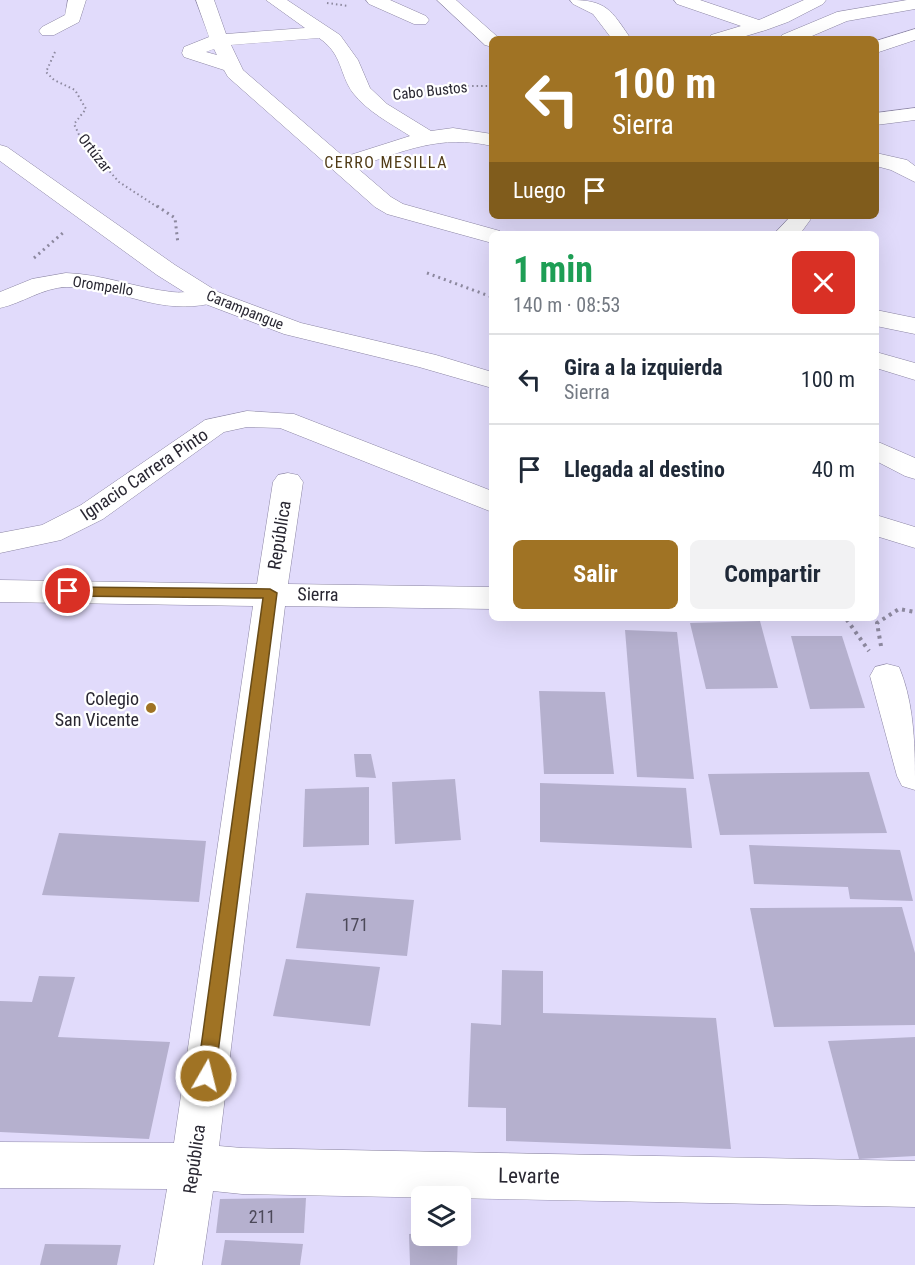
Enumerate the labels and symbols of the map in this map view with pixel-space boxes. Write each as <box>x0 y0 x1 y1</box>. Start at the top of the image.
street label: Cabo Bustos <box>392 78 468 104</box>
street label: Ortúzar <box>74 130 116 176</box>
district label: CERRO MESILLA <box>324 153 448 172</box>
street label: Orompello <box>71 272 135 300</box>
street label: Carampangue <box>204 286 286 334</box>
street label: Ignacio Carrera Pinto <box>76 424 212 524</box>
street label: República <box>263 499 295 571</box>
pin <box>42 565 93 616</box>
street label: Sierra <box>297 583 339 605</box>
place label: Colegio San Vicente <box>55 688 139 730</box>
marker: Colegio San Vicente <box>144 701 158 715</box>
house number: 171 <box>342 914 368 935</box>
position arrow <box>174 1044 238 1108</box>
street label: República <box>179 1123 209 1195</box>
street label: Levarte <box>498 1163 560 1189</box>
house number: 211 <box>249 1206 275 1227</box>

